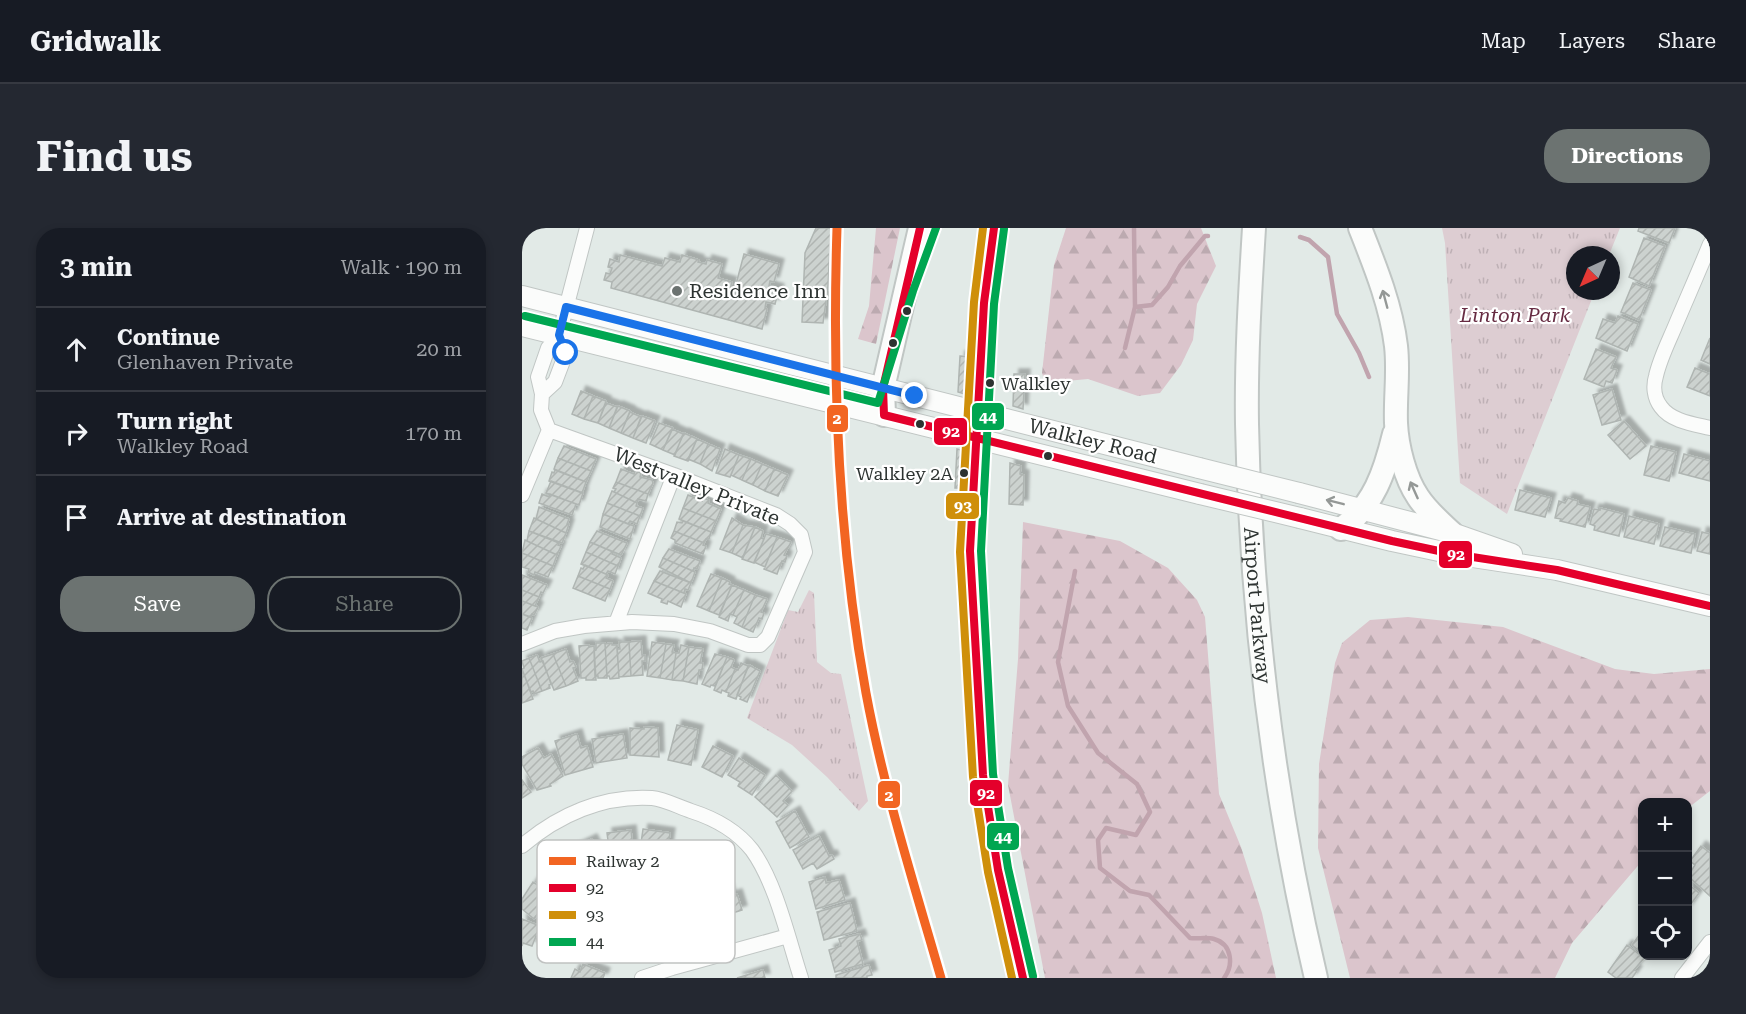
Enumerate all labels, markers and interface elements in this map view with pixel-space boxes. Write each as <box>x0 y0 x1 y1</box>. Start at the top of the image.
text: Gridwalk <box>30 25 161 58</box>
text: Map <box>1481 29 1526 53</box>
text: Layers <box>1559 29 1625 53</box>
text: Share <box>1658 29 1716 53</box>
button: Directions <box>1544 129 1710 183</box>
text: Find us <box>36 132 193 181</box>
north arrow <box>1566 246 1620 300</box>
text: 3 min <box>60 252 132 282</box>
text: Walk · 190 m <box>341 255 462 279</box>
place label: Residence Inn <box>689 279 827 303</box>
marker: Residence Inn <box>670 284 684 298</box>
one-way arrow <box>1379 290 1391 309</box>
park label: Linton Park <box>1459 303 1571 327</box>
unlabelled marker <box>901 305 913 317</box>
text: Continue <box>117 325 220 350</box>
icon: ahead <box>60 333 93 366</box>
text: 20 m <box>416 337 462 361</box>
unlabelled marker <box>887 337 899 349</box>
route start <box>552 339 578 365</box>
text: Glenhaven Private <box>117 350 293 374</box>
place label: Walkley <box>1001 373 1071 394</box>
marker: Walkley <box>984 377 996 389</box>
route end <box>901 382 927 408</box>
line badge: 44 <box>971 402 1005 431</box>
line badge: 2 <box>826 404 849 433</box>
text: 44 <box>979 407 997 426</box>
text: Turn right <box>117 409 232 434</box>
text: 2 <box>833 409 842 428</box>
street label: Walkley Road <box>1026 413 1160 469</box>
icon: right <box>60 417 93 450</box>
line badge: 92 <box>933 417 968 446</box>
unlabelled marker <box>914 418 926 430</box>
text: 170 m <box>405 421 462 445</box>
text: 92 <box>942 422 960 441</box>
text: Walkley Road <box>117 434 249 458</box>
street label: Westvalley Private <box>610 442 784 530</box>
unlabelled marker <box>1042 450 1054 462</box>
place label: Walkley 2A <box>856 463 953 484</box>
marker: Walkley 2A <box>958 467 970 479</box>
one-way arrow <box>1408 481 1420 499</box>
line badge: 93 <box>945 492 980 520</box>
one-way arrow <box>1326 495 1345 507</box>
text: 93 <box>954 497 972 516</box>
icon: arrive <box>60 501 93 534</box>
text: Arrive at destination <box>117 505 346 530</box>
street label: Airport Parkway <box>1239 526 1277 685</box>
line badge: 92 <box>1438 540 1473 569</box>
text: 92 <box>1447 545 1465 564</box>
button: Save <box>60 576 255 632</box>
button: Share <box>267 576 462 632</box>
line badge: 92 <box>969 779 1003 807</box>
line badge: 2 <box>877 780 901 809</box>
text: 92 <box>977 784 995 803</box>
text: 2 <box>885 786 894 805</box>
map controls <box>1638 798 1692 960</box>
button: + <box>1638 798 1692 852</box>
line badge: 44 <box>986 822 1020 851</box>
text: 44 <box>994 827 1012 846</box>
legend <box>537 840 735 963</box>
text: Railway 2 <box>586 852 659 871</box>
button: − <box>1638 852 1692 906</box>
text: 92 <box>586 879 604 898</box>
text: 93 <box>586 906 604 925</box>
button: locate <box>1638 906 1692 960</box>
text: 44 <box>586 933 604 952</box>

